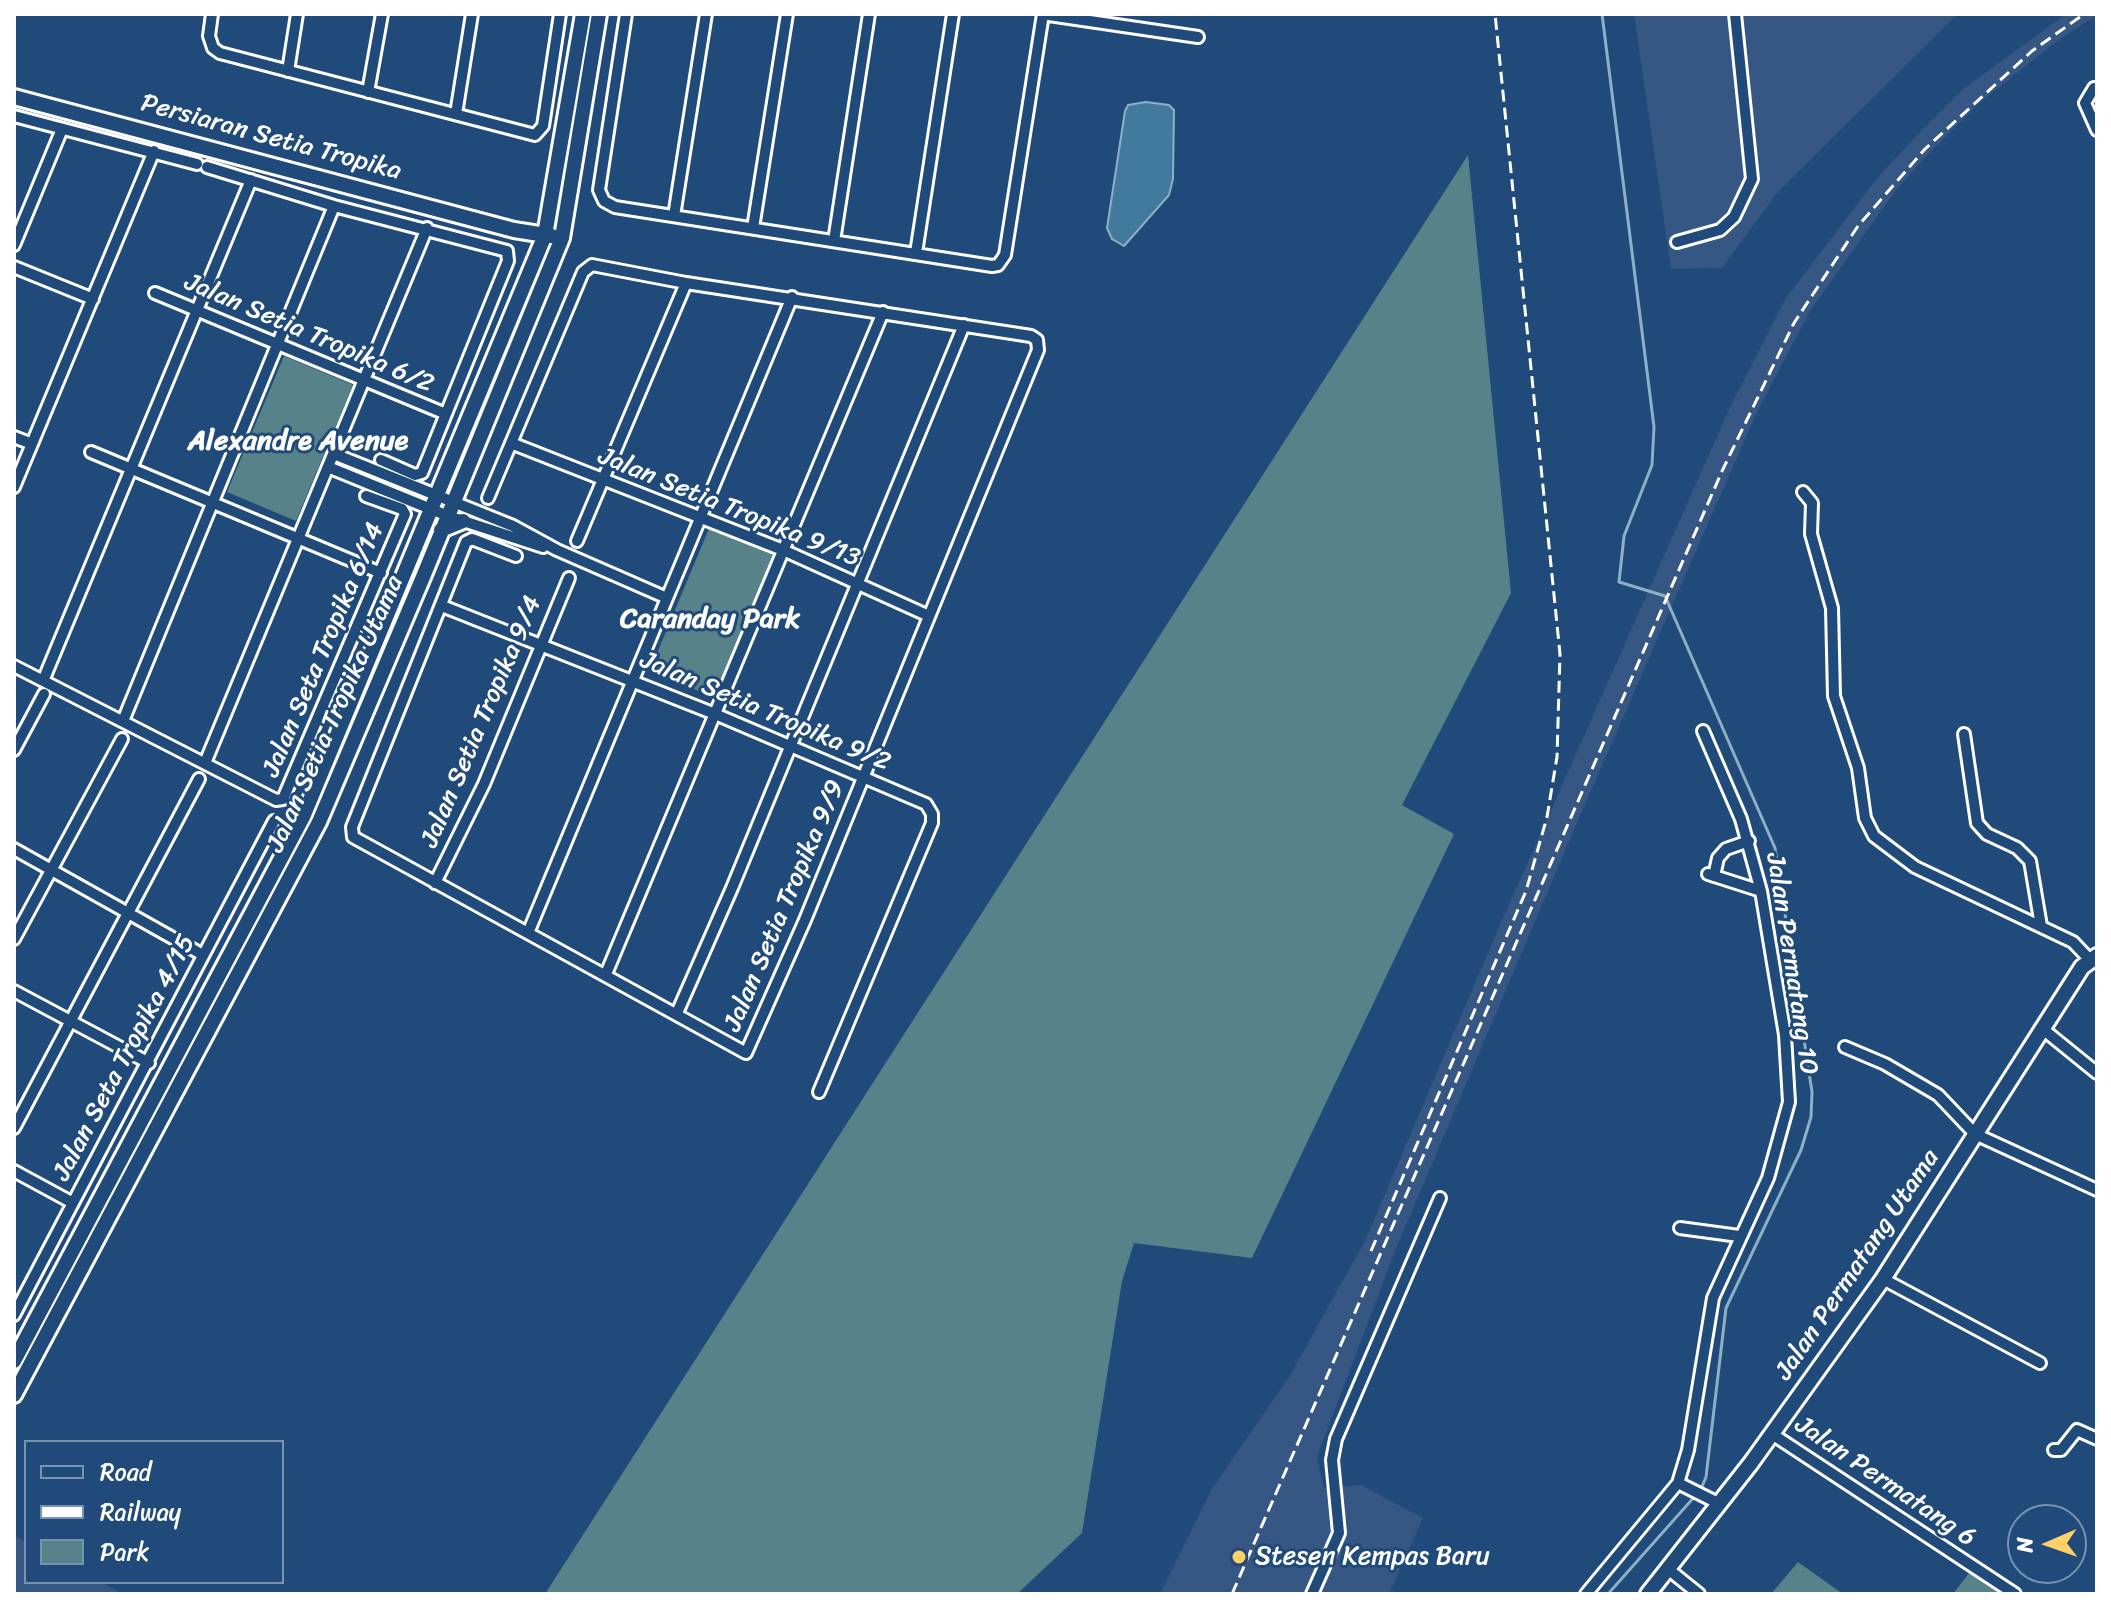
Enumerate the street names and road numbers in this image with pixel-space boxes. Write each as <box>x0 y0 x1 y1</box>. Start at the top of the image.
street label: Persiaran Setia Tropika <box>137 88 405 188</box>
street label: Jalan Setia Tropika 6/2 <box>180 267 438 401</box>
street label: Jalan Setia Tropika 9/13 <box>594 441 864 575</box>
street label: Jalan Seta Tropika 6/14 <box>256 518 392 782</box>
street label: Jalan Setia Tropika Utama <box>261 571 411 857</box>
street label: Jalan Setia Tropika 9/4 <box>415 592 549 852</box>
street label: Jalan Setia Tropika 9/2 <box>635 645 895 779</box>
street label: Jalan Setia Tropika 9/9 <box>718 776 852 1036</box>
street label: Jalan Permatang 10 <box>1758 851 1824 1077</box>
street label: Jalan Seta Tropika 4/15 <box>47 930 203 1186</box>
street label: Jalan Permatang Utama <box>1769 1144 1947 1386</box>
street label: Jalan Permatang 6 <box>1789 1410 1981 1554</box>

